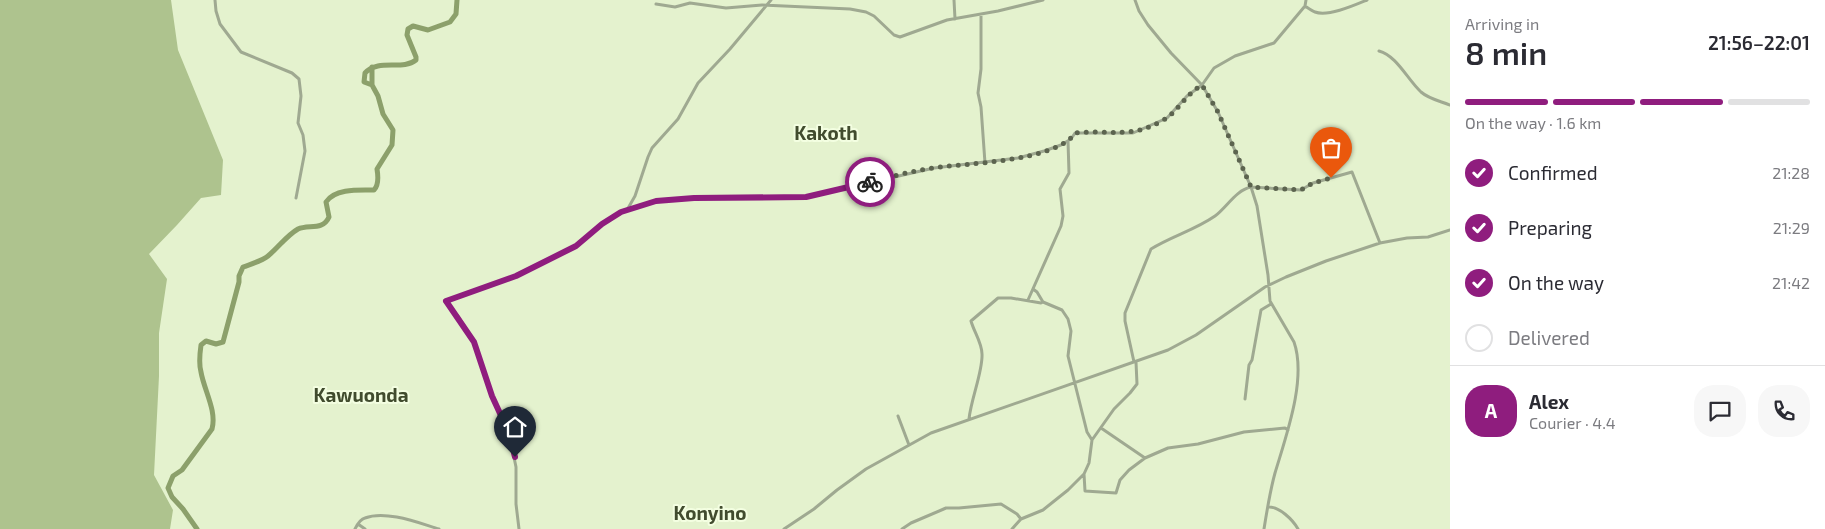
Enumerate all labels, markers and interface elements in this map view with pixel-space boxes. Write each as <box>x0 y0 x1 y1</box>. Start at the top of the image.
text: Arriving in <box>1465 14 1539 33</box>
text: 21:56–22:01 <box>1708 31 1810 54</box>
text: 8 min <box>1465 33 1547 71</box>
text: On the way · 1.6 km <box>1465 113 1601 132</box>
district label: Kakoth <box>794 121 858 144</box>
pin <box>1310 127 1352 178</box>
icon: bag <box>1317 134 1345 162</box>
courier <box>845 157 895 207</box>
icon: check <box>1465 159 1493 187</box>
text: Confirmed <box>1508 161 1598 184</box>
text: 21:28 <box>1772 163 1810 182</box>
icon: bike <box>856 168 884 196</box>
icon: check <box>1465 214 1493 242</box>
text: Preparing <box>1508 216 1592 239</box>
text: 21:29 <box>1773 218 1810 237</box>
icon: check <box>1465 269 1493 297</box>
text: On the way <box>1508 271 1604 294</box>
text: 21:42 <box>1772 273 1810 292</box>
text: Delivered <box>1508 326 1590 349</box>
district label: Kawuonda <box>313 383 409 406</box>
button: chat <box>1694 385 1746 437</box>
button: phone <box>1758 385 1810 437</box>
text: Alex <box>1529 390 1569 413</box>
text: A <box>1485 399 1497 422</box>
pin <box>494 406 536 457</box>
icon: home <box>501 413 529 441</box>
text: Courier · 4.4 <box>1529 413 1616 432</box>
district label: Konyino <box>674 501 746 525</box>

